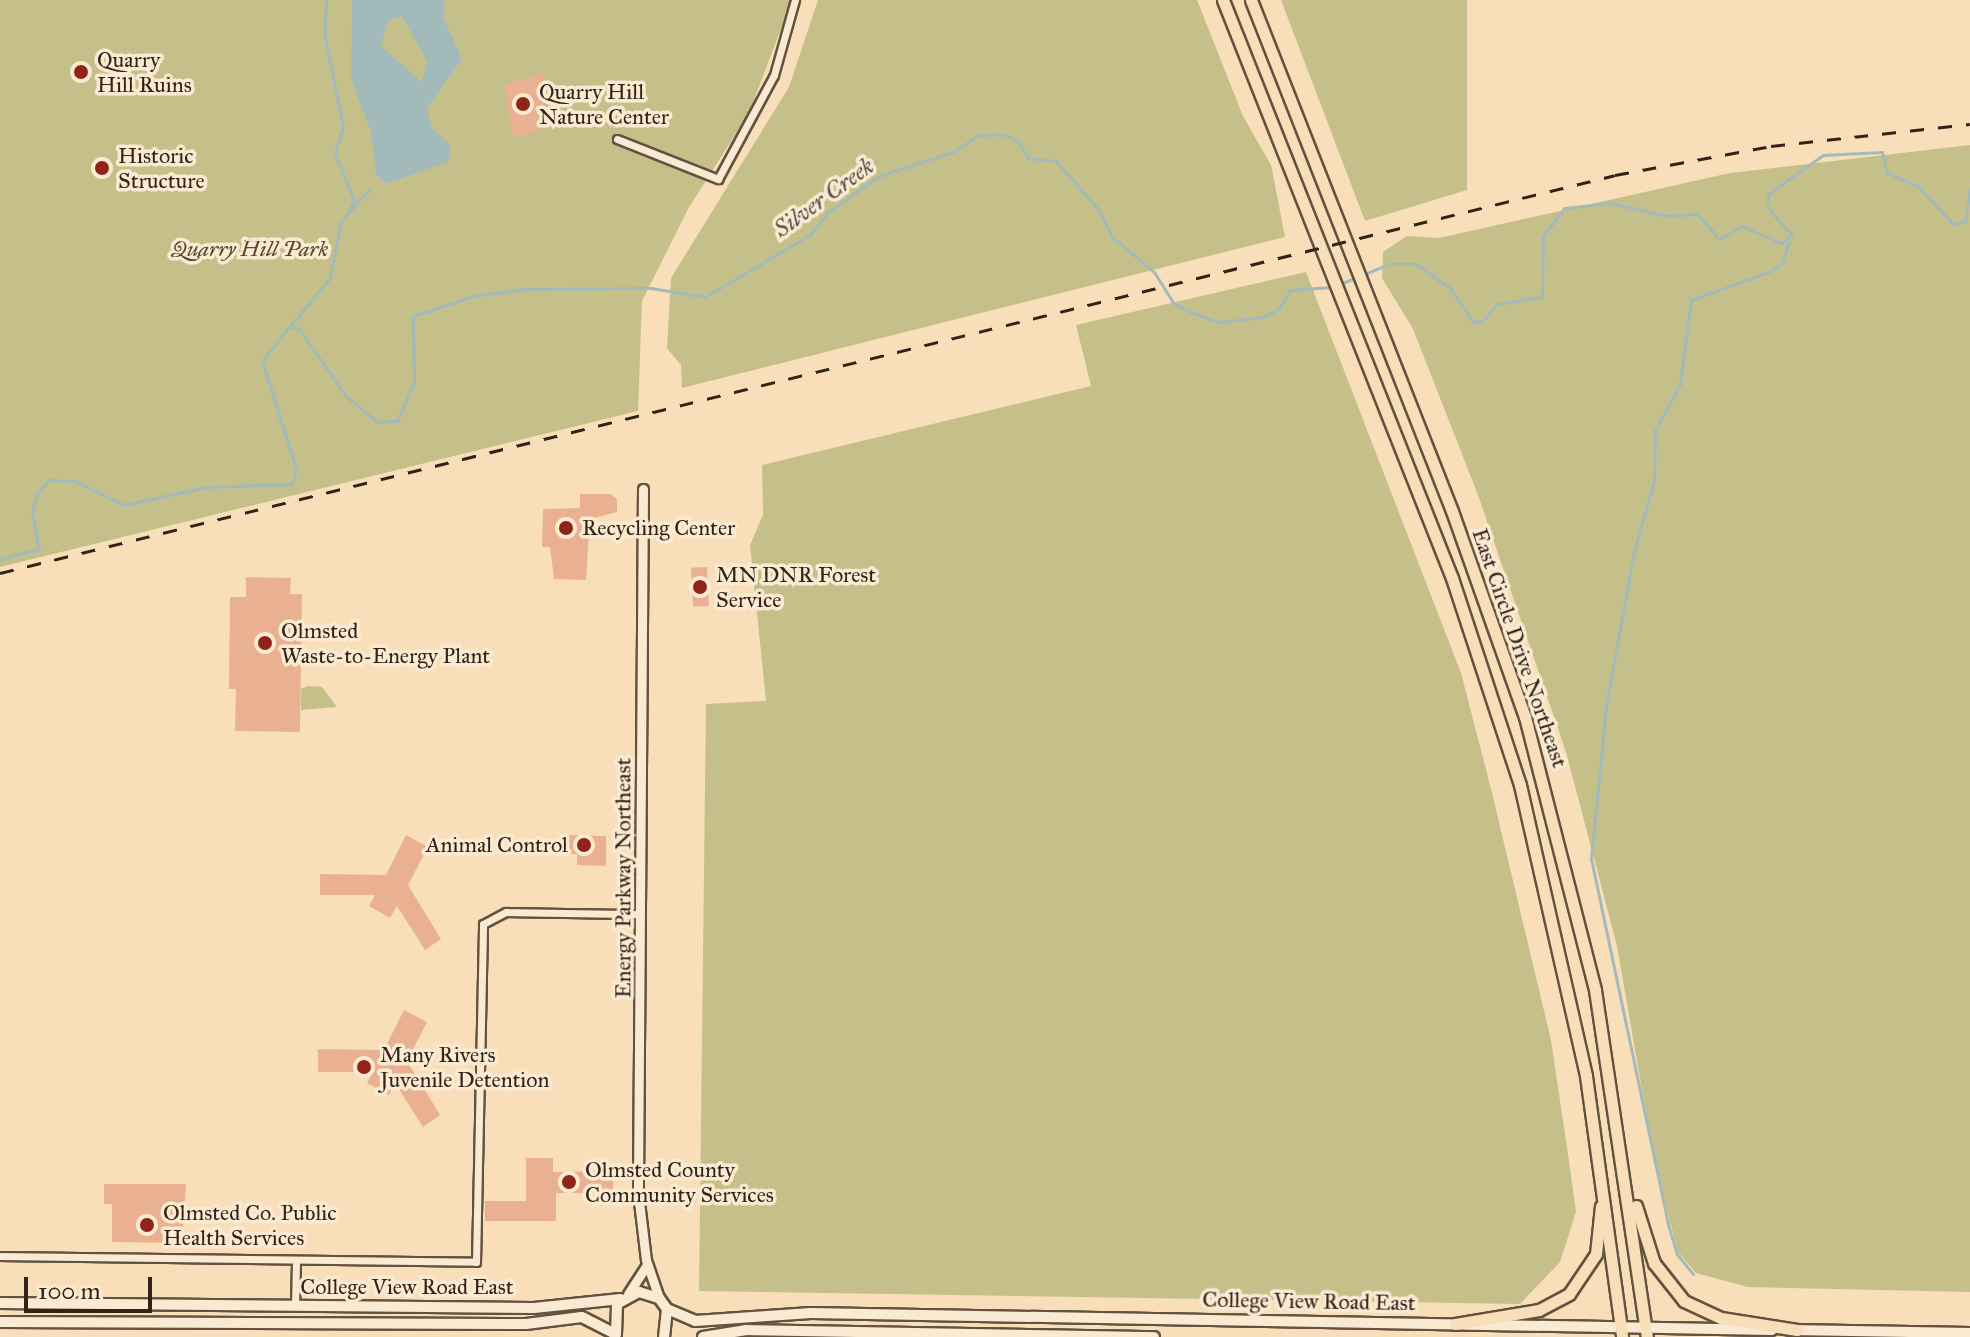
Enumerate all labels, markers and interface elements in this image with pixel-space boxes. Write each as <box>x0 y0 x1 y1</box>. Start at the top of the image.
place label: Quarry Hill Ruins <box>97 46 192 98</box>
marker: Quarry Hill Ruins <box>72 63 90 81</box>
place label: Quarry Hill Nature Center <box>539 78 669 130</box>
marker: Quarry Hill Nature Center <box>514 95 532 113</box>
place label: Historic Structure <box>118 142 205 194</box>
water label: Silver Creek <box>768 152 880 244</box>
marker: Historic Structure <box>93 159 111 177</box>
park label: Quarry Hill Park <box>172 236 328 262</box>
place label: Recycling Center <box>582 515 735 541</box>
marker: Recycling Center <box>557 519 575 537</box>
street label: East Circle Drive Northeast <box>1467 525 1573 771</box>
place label: MN DNR Forest Service <box>716 561 876 612</box>
marker: MN DNR Forest Service <box>691 578 709 596</box>
place label: Olmsted Waste-to-Energy Plant <box>281 617 490 668</box>
marker: Olmsted Waste-to-Energy Plant <box>256 634 274 652</box>
street label: Energy Parkway Northeast <box>610 758 636 998</box>
place label: Animal Control <box>426 832 568 858</box>
marker: Animal Control <box>575 836 593 854</box>
place label: Many Rivers Juvenile Detention <box>380 1041 549 1092</box>
marker: Many Rivers Juvenile Detention <box>355 1058 373 1076</box>
place label: Olmsted County Community Services <box>585 1156 774 1208</box>
marker: Olmsted County Community Services <box>560 1173 578 1191</box>
place label: Olmsted Co. Public Health Services <box>163 1199 337 1250</box>
marker: Olmsted Co. Public Health Services <box>138 1216 156 1234</box>
scale bar <box>28 1261 156 1311</box>
street label: College View Road East <box>300 1274 514 1300</box>
text: 100 m <box>38 1276 101 1306</box>
street label: College View Road East <box>1202 1286 1416 1316</box>

